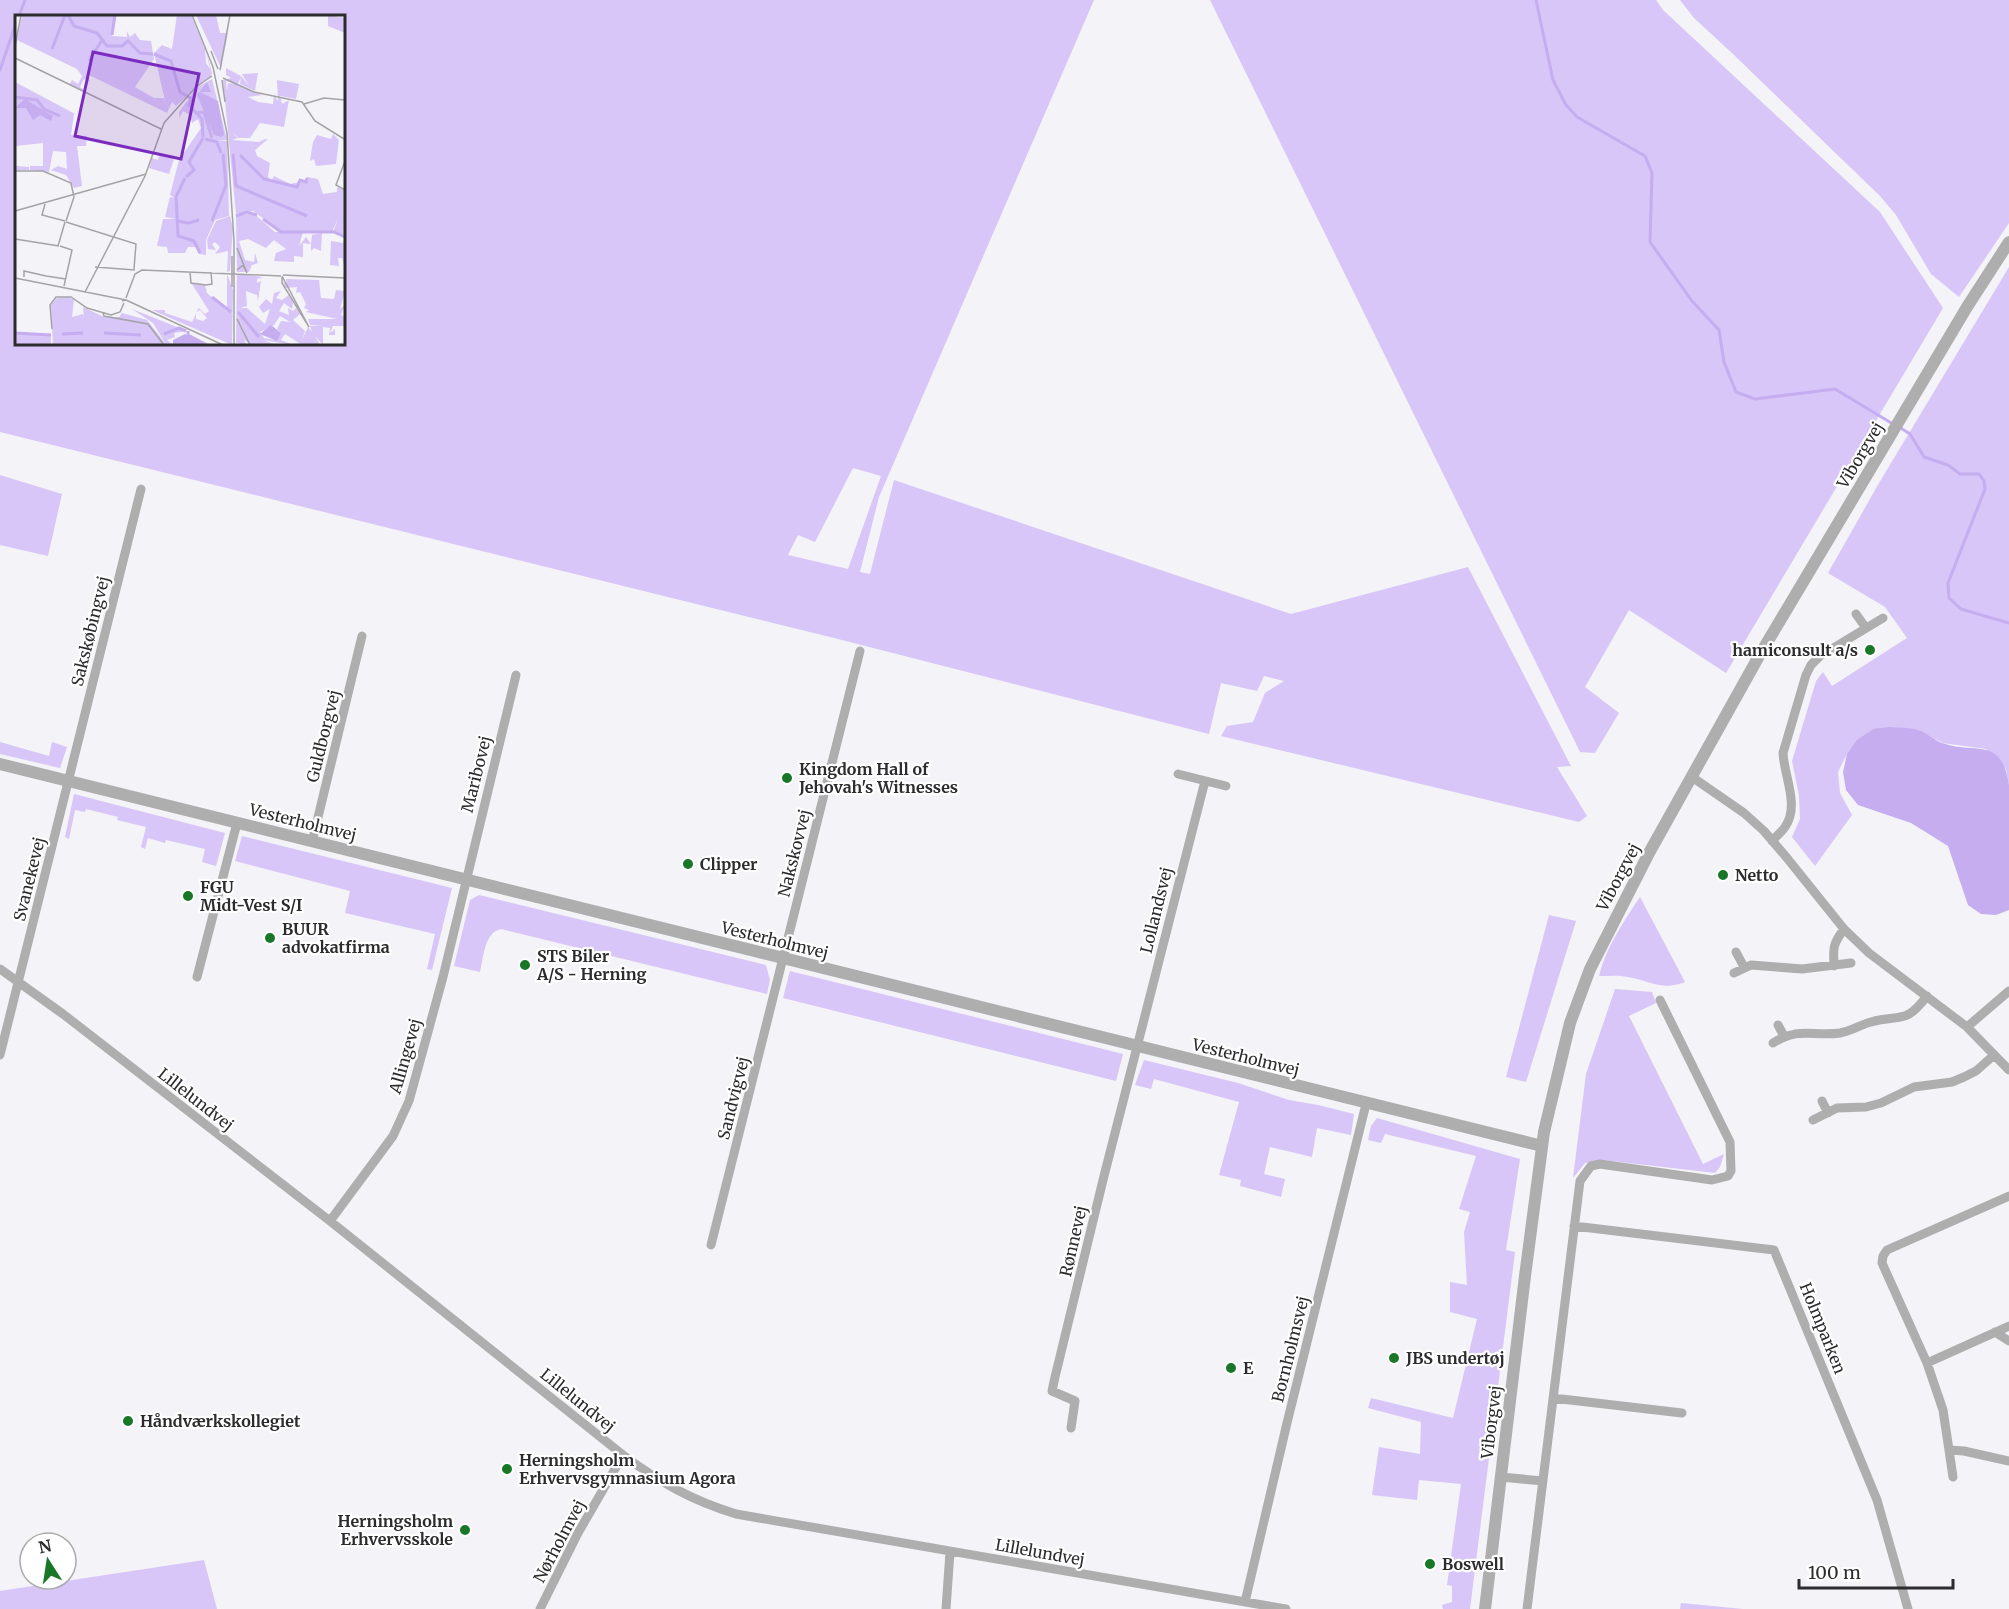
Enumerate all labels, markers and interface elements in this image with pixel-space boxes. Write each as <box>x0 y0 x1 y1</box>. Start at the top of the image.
inset map <box>15 15 345 345</box>
street label: Viborgvej <box>1832 418 1888 493</box>
street label: Sakskøbingvej <box>67 574 113 688</box>
place label: hamiconsult a/s <box>1732 640 1858 660</box>
marker: hamiconsult a/s <box>1863 643 1877 657</box>
street label: Guldborgvej <box>302 688 344 784</box>
street label: Maribovej <box>457 734 495 814</box>
place label: Kingdom Hall of Jehovah's Witnesses <box>798 759 958 797</box>
marker: Kingdom Hall of Jehovah's Witnesses <box>780 771 794 785</box>
street label: Vesterholmvej <box>246 799 359 845</box>
street label: Nakskovvej <box>773 807 815 899</box>
street label: Svanekevej <box>9 835 49 923</box>
street label: Viborgvej <box>1591 840 1644 915</box>
place label: Clipper <box>700 854 758 874</box>
marker: Clipper <box>681 857 695 871</box>
street label: Lollandsvej <box>1136 865 1176 955</box>
place label: Netto <box>1735 865 1779 885</box>
marker: Netto <box>1716 868 1730 882</box>
place label: FGU Midt-Vest S/I <box>200 877 302 915</box>
marker: FGU Midt-Vest S/I <box>181 889 195 903</box>
street label: Vesterholmvej <box>718 917 831 963</box>
place label: BUUR advokatfirma <box>282 919 390 957</box>
marker: BUUR advokatfirma <box>263 931 277 945</box>
place label: STS Biler A/S - Herning <box>536 946 647 984</box>
marker: STS Biler A/S - Herning <box>518 958 532 972</box>
street label: Allingevej <box>384 1016 425 1097</box>
street label: Vesterholmvej <box>1189 1034 1302 1080</box>
street label: Sandvigvej <box>713 1054 753 1142</box>
street label: Lillelundvej <box>154 1063 238 1135</box>
street label: Rønnevej <box>1055 1204 1091 1278</box>
street label: Holmparken <box>1796 1280 1850 1377</box>
street label: Bornholmsvej <box>1267 1294 1313 1404</box>
place label: JBS undertøj <box>1405 1348 1505 1368</box>
marker: JBS undertøj <box>1387 1351 1401 1365</box>
place label: E <box>1243 1358 1254 1378</box>
marker: E <box>1224 1361 1238 1375</box>
street label: Lillelundvej <box>537 1364 619 1436</box>
street label: Viborgvej <box>1476 1384 1505 1461</box>
place label: Håndværkskollegiet <box>140 1411 301 1431</box>
marker: Håndværkskollegiet <box>121 1414 135 1428</box>
place label: Herningsholm Erhvervsgymnasium Agora <box>519 1450 736 1488</box>
marker: Herningsholm Erhvervsgymnasium Agora <box>500 1462 514 1476</box>
street label: Nørholmvej <box>529 1496 589 1586</box>
place label: Herningsholm Erhvervsskole <box>338 1511 453 1549</box>
marker: Herningsholm Erhvervsskole <box>458 1523 472 1537</box>
north arrow <box>18 1531 78 1591</box>
street label: Lillelundvej <box>994 1534 1086 1570</box>
text: N <box>37 1535 53 1557</box>
scale bar <box>1799 1552 1954 1590</box>
place label: Boswell <box>1442 1554 1504 1574</box>
marker: Boswell <box>1423 1557 1437 1571</box>
text: 100 m <box>1808 1561 1861 1584</box>

